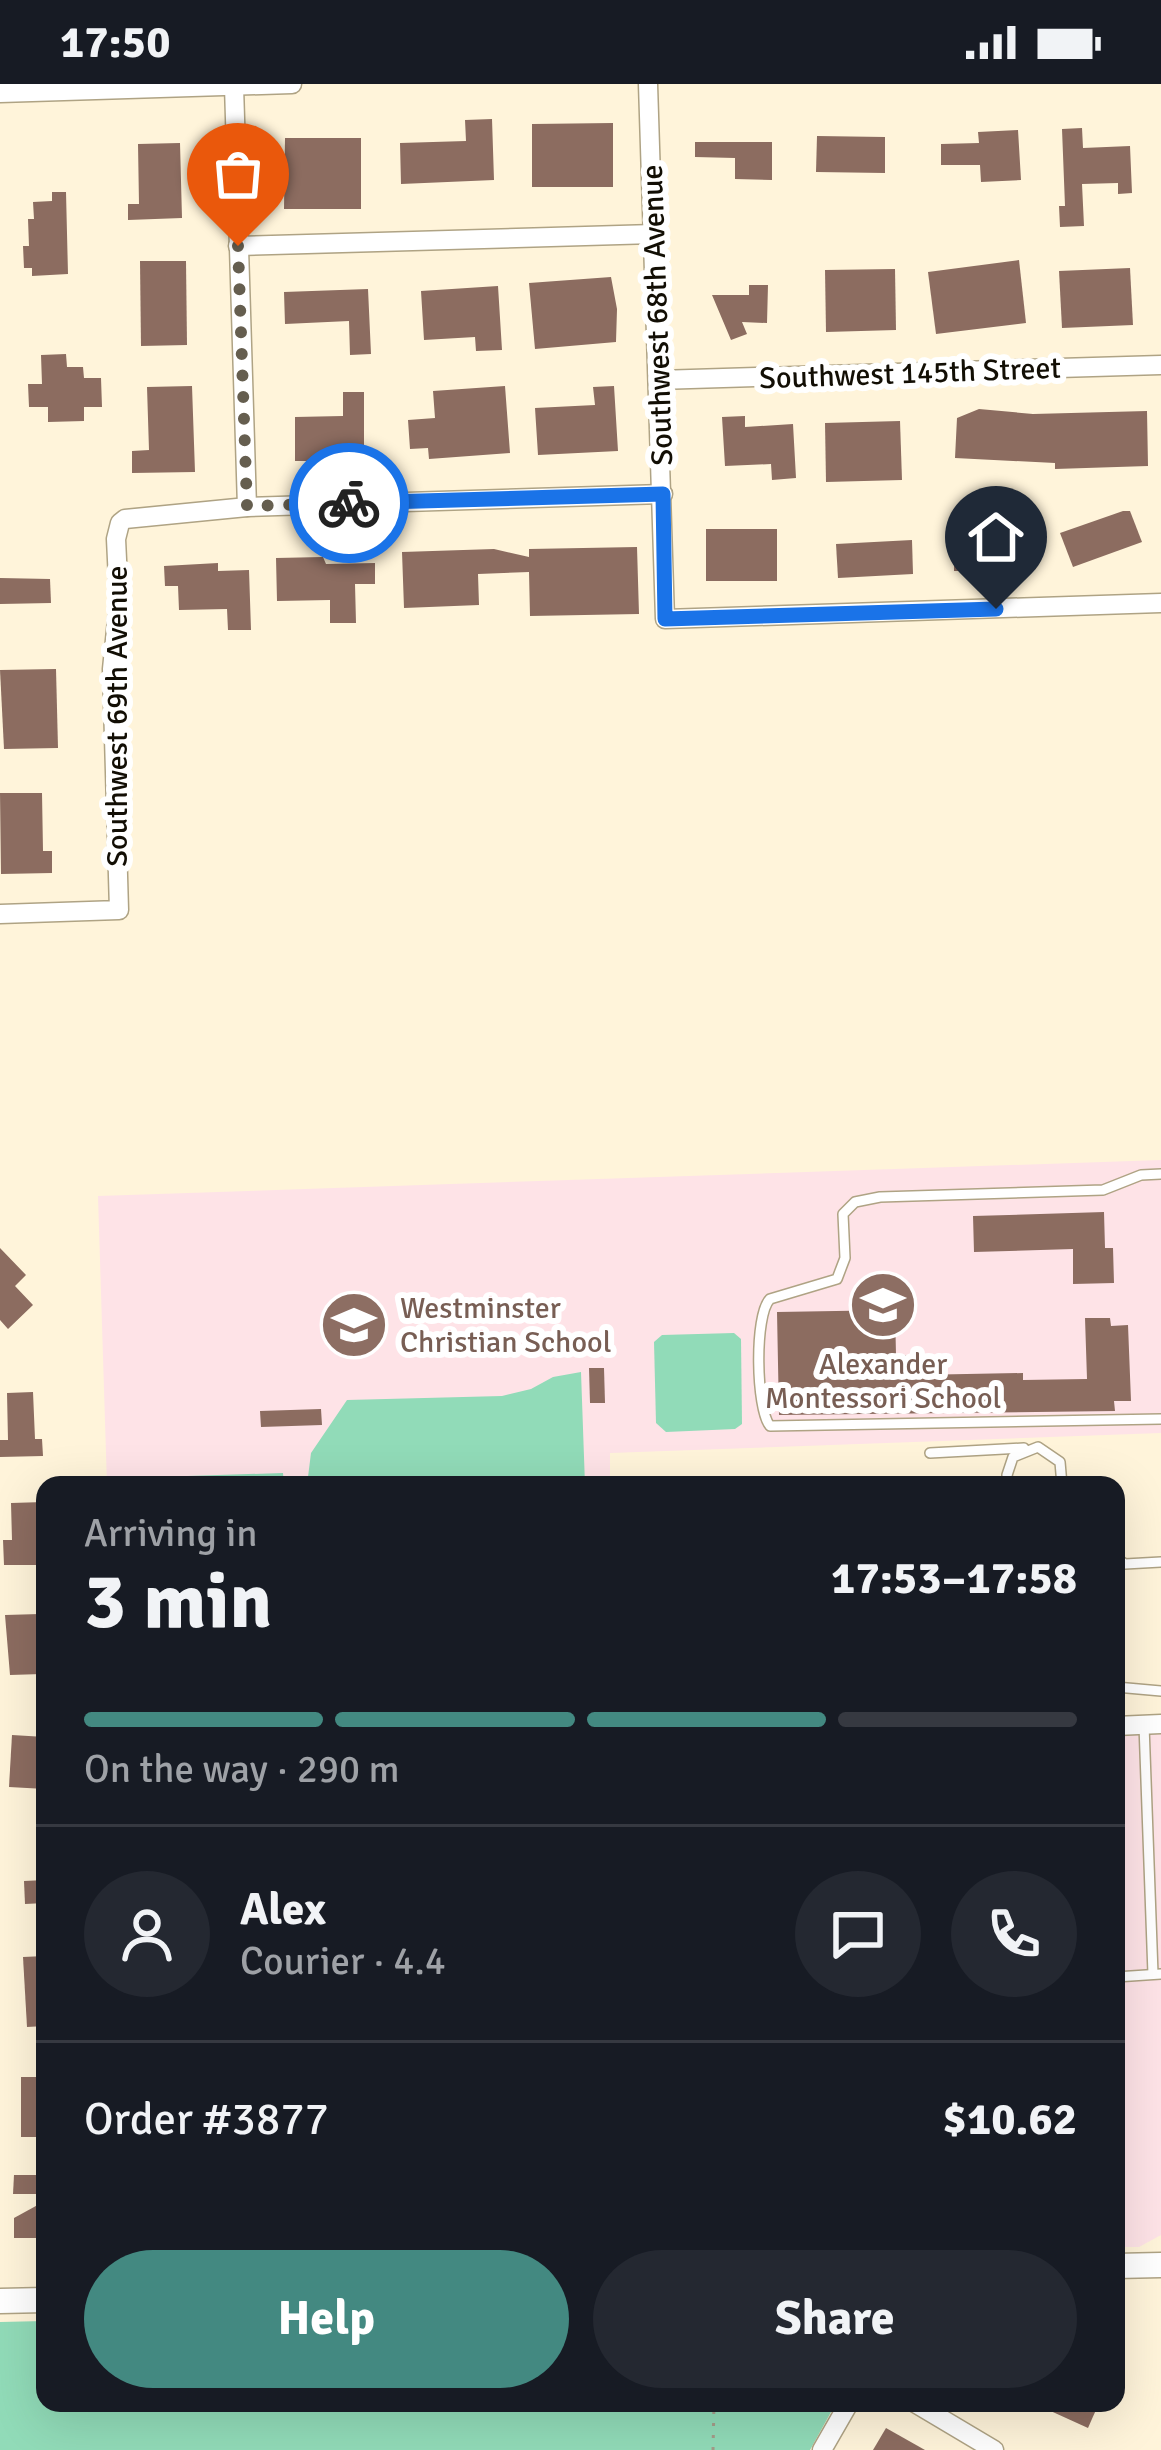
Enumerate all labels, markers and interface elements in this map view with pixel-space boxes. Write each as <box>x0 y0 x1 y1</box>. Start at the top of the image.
text: 17:50 <box>60 15 170 70</box>
pin <box>187 123 289 246</box>
icon: bag <box>205 141 271 207</box>
street label: Southwest 68th Avenue <box>634 164 681 466</box>
street label: Southwest 145th Street <box>759 350 1061 397</box>
courier <box>289 443 409 563</box>
icon: bike <box>316 470 382 536</box>
pin <box>945 486 1047 609</box>
icon: home <box>963 504 1029 570</box>
street label: Southwest 69th Avenue <box>99 565 136 867</box>
school or university icon: Alexander Montessori School <box>848 1270 918 1340</box>
school or university icon: Westminster Christian School <box>319 1290 389 1360</box>
place label: Westminster Christian School <box>400 1290 611 1361</box>
place label: Alexander Montessori School <box>765 1346 1001 1417</box>
text: Arriving in <box>84 1509 258 1557</box>
text: 17:53–17:58 <box>831 1551 1077 1606</box>
text: 3 min <box>84 1554 272 1650</box>
text: On the way · 290 m <box>84 1745 400 1793</box>
button: person <box>84 1871 210 1997</box>
button: chat <box>795 1871 921 1997</box>
button: phone <box>951 1871 1077 1997</box>
text: Alex <box>240 1882 326 1937</box>
text: Courier · 4.4 <box>240 1937 446 1985</box>
text: Order #3877 <box>84 2092 329 2147</box>
text: $10.62 <box>943 2092 1077 2147</box>
button: Help <box>84 2250 569 2388</box>
button: Share <box>593 2250 1077 2388</box>

